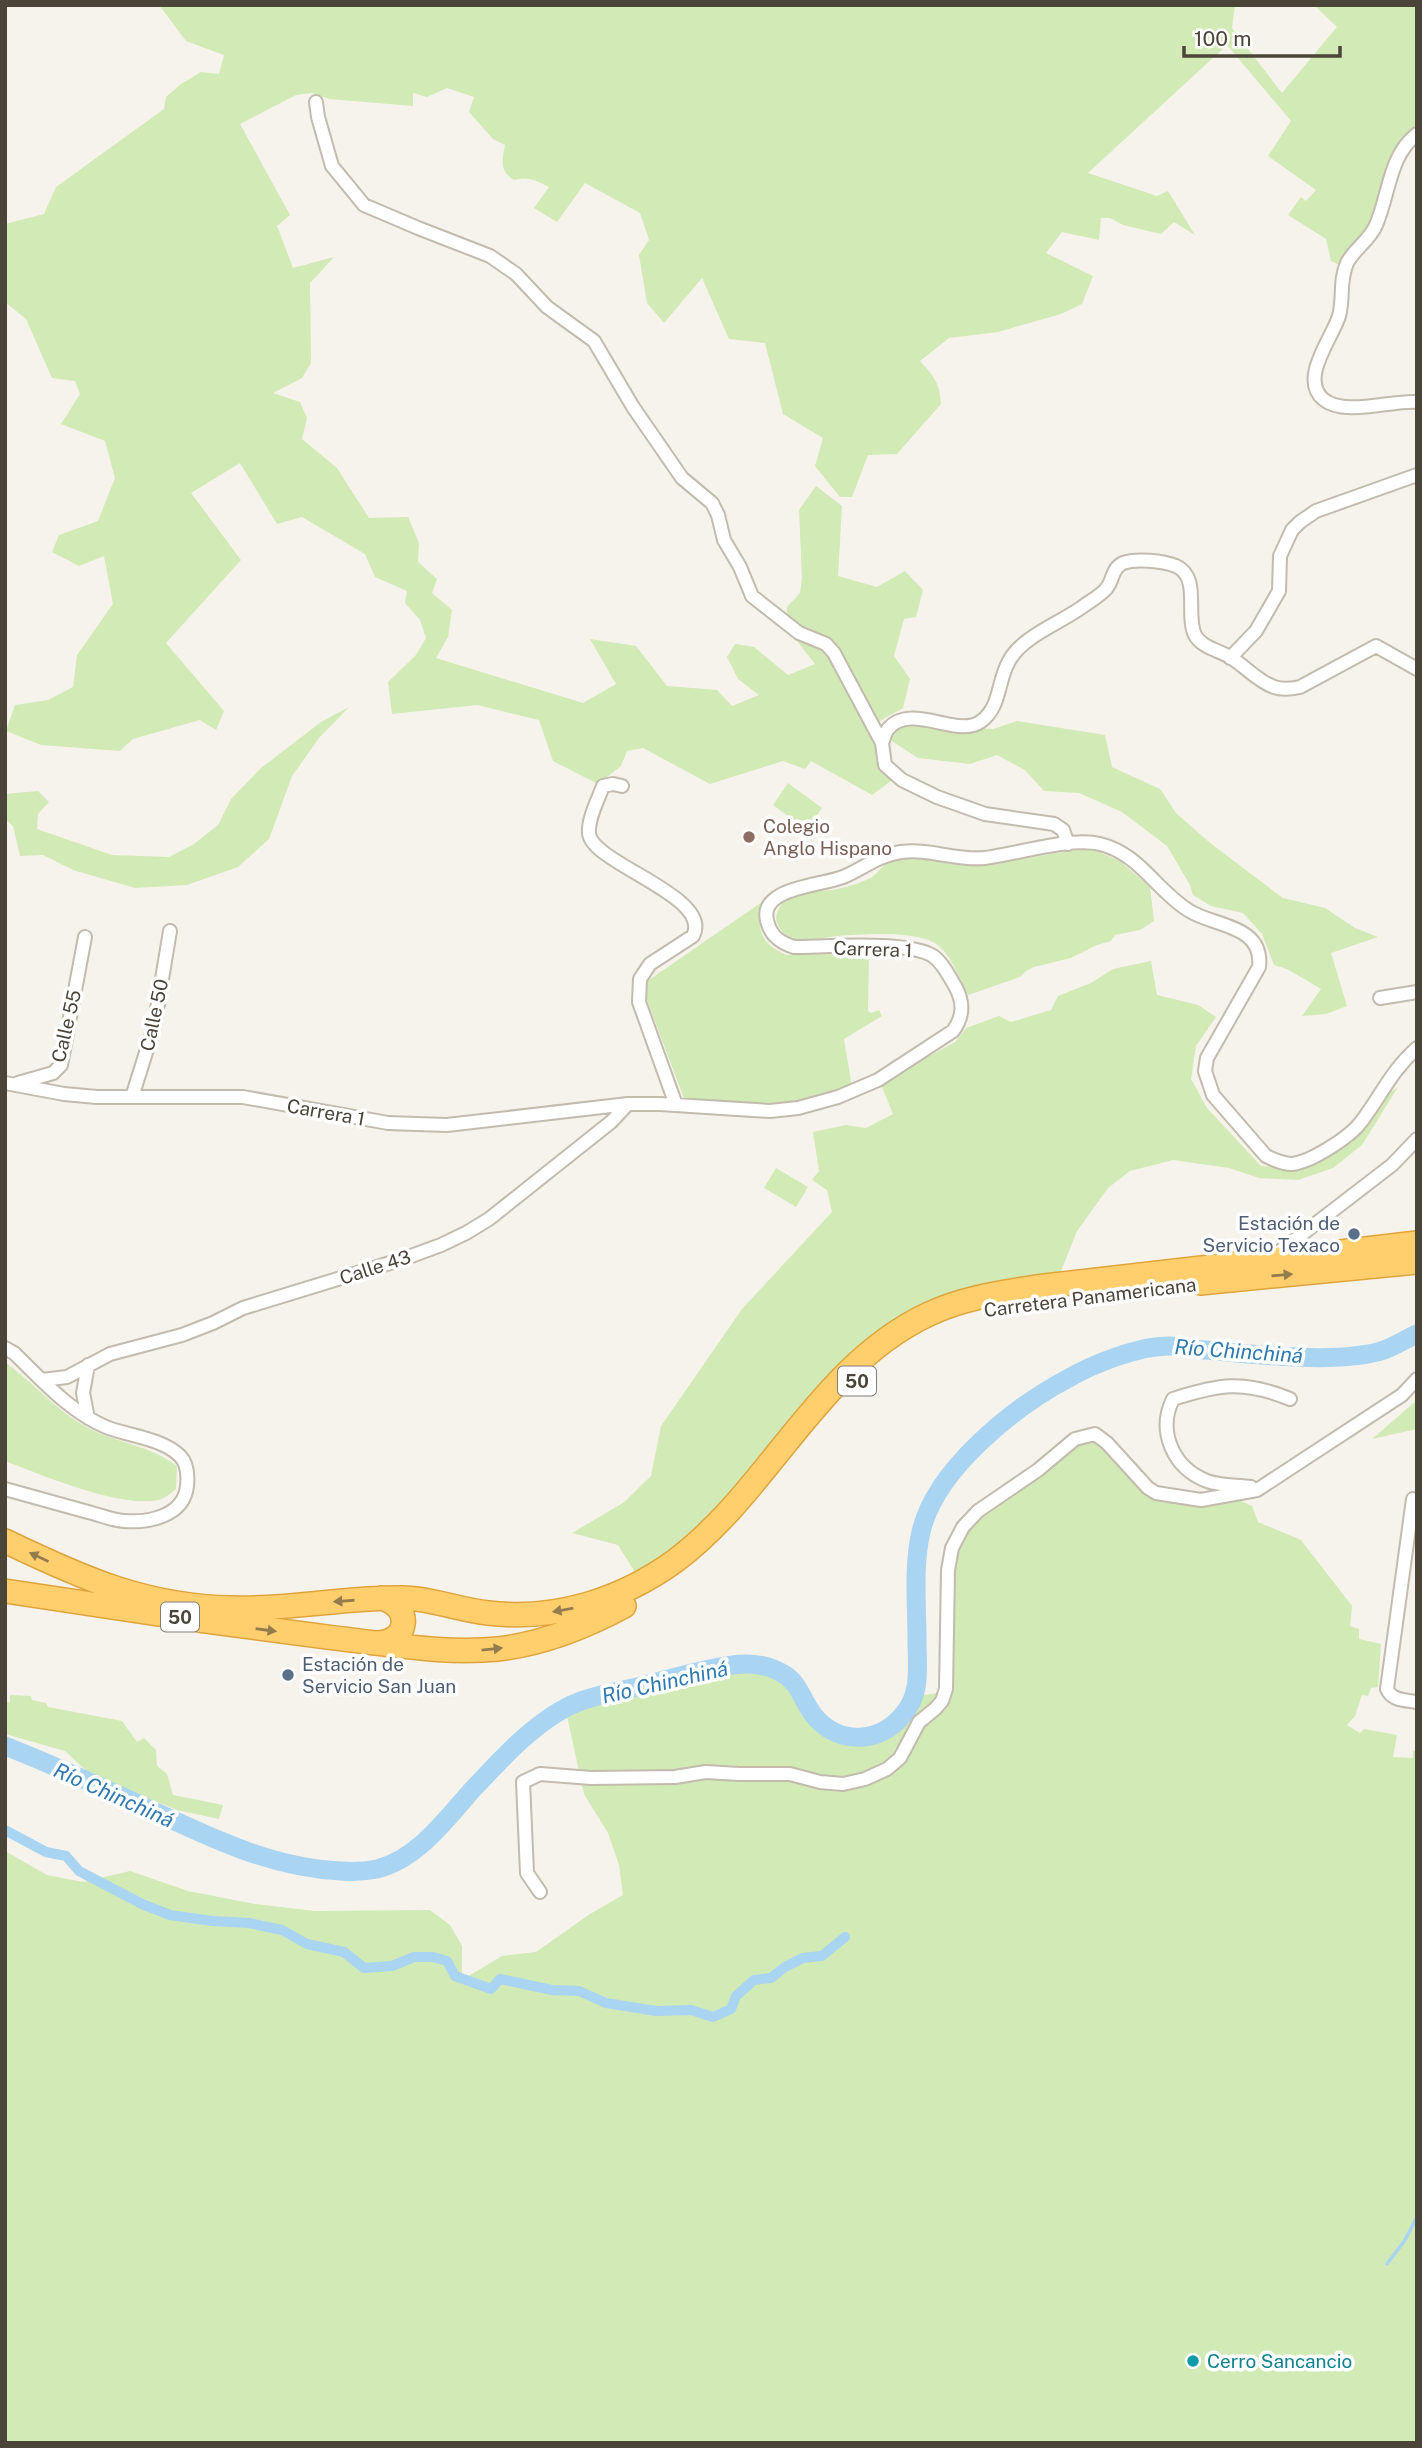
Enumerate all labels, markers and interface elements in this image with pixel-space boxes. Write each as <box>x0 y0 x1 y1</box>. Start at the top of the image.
scale bar <box>1184 14 1340 58</box>
text: 100 m <box>1194 26 1251 51</box>
place label: Colegio Anglo Hispano <box>763 815 892 859</box>
marker: Colegio Anglo Hispano <box>741 829 757 845</box>
street label: Carrera 1 <box>833 937 913 961</box>
street label: Calle 50 <box>136 977 172 1053</box>
street label: Calle 55 <box>47 988 85 1064</box>
street label: Carrera 1 <box>285 1094 367 1130</box>
place label: Estación de Servicio Texaco <box>1202 1212 1340 1256</box>
marker: Estación de Servicio Texaco <box>1346 1226 1362 1242</box>
street label: Calle 43 <box>337 1245 413 1289</box>
one-way arrow <box>1271 1270 1293 1281</box>
street label: Carretera Panamericana <box>982 1273 1198 1321</box>
water label: Río Chinchiná <box>1174 1334 1304 1368</box>
road number: 50 <box>838 1366 876 1396</box>
one-way arrow <box>29 1552 49 1563</box>
one-way arrow <box>333 1595 355 1606</box>
road number: 50 <box>161 1602 199 1632</box>
one-way arrow <box>552 1605 574 1616</box>
one-way arrow <box>255 1625 277 1636</box>
one-way arrow <box>481 1643 503 1654</box>
place label: Estación de Servicio San Juan <box>302 1653 456 1697</box>
water label: Río Chinchiná <box>599 1655 731 1709</box>
marker: Estación de Servicio San Juan <box>280 1667 296 1683</box>
water label: Río Chinchiná <box>50 1757 178 1833</box>
place label: Cerro Sancancio <box>1207 2350 1352 2372</box>
marker: Cerro Sancancio <box>1185 2353 1201 2369</box>

